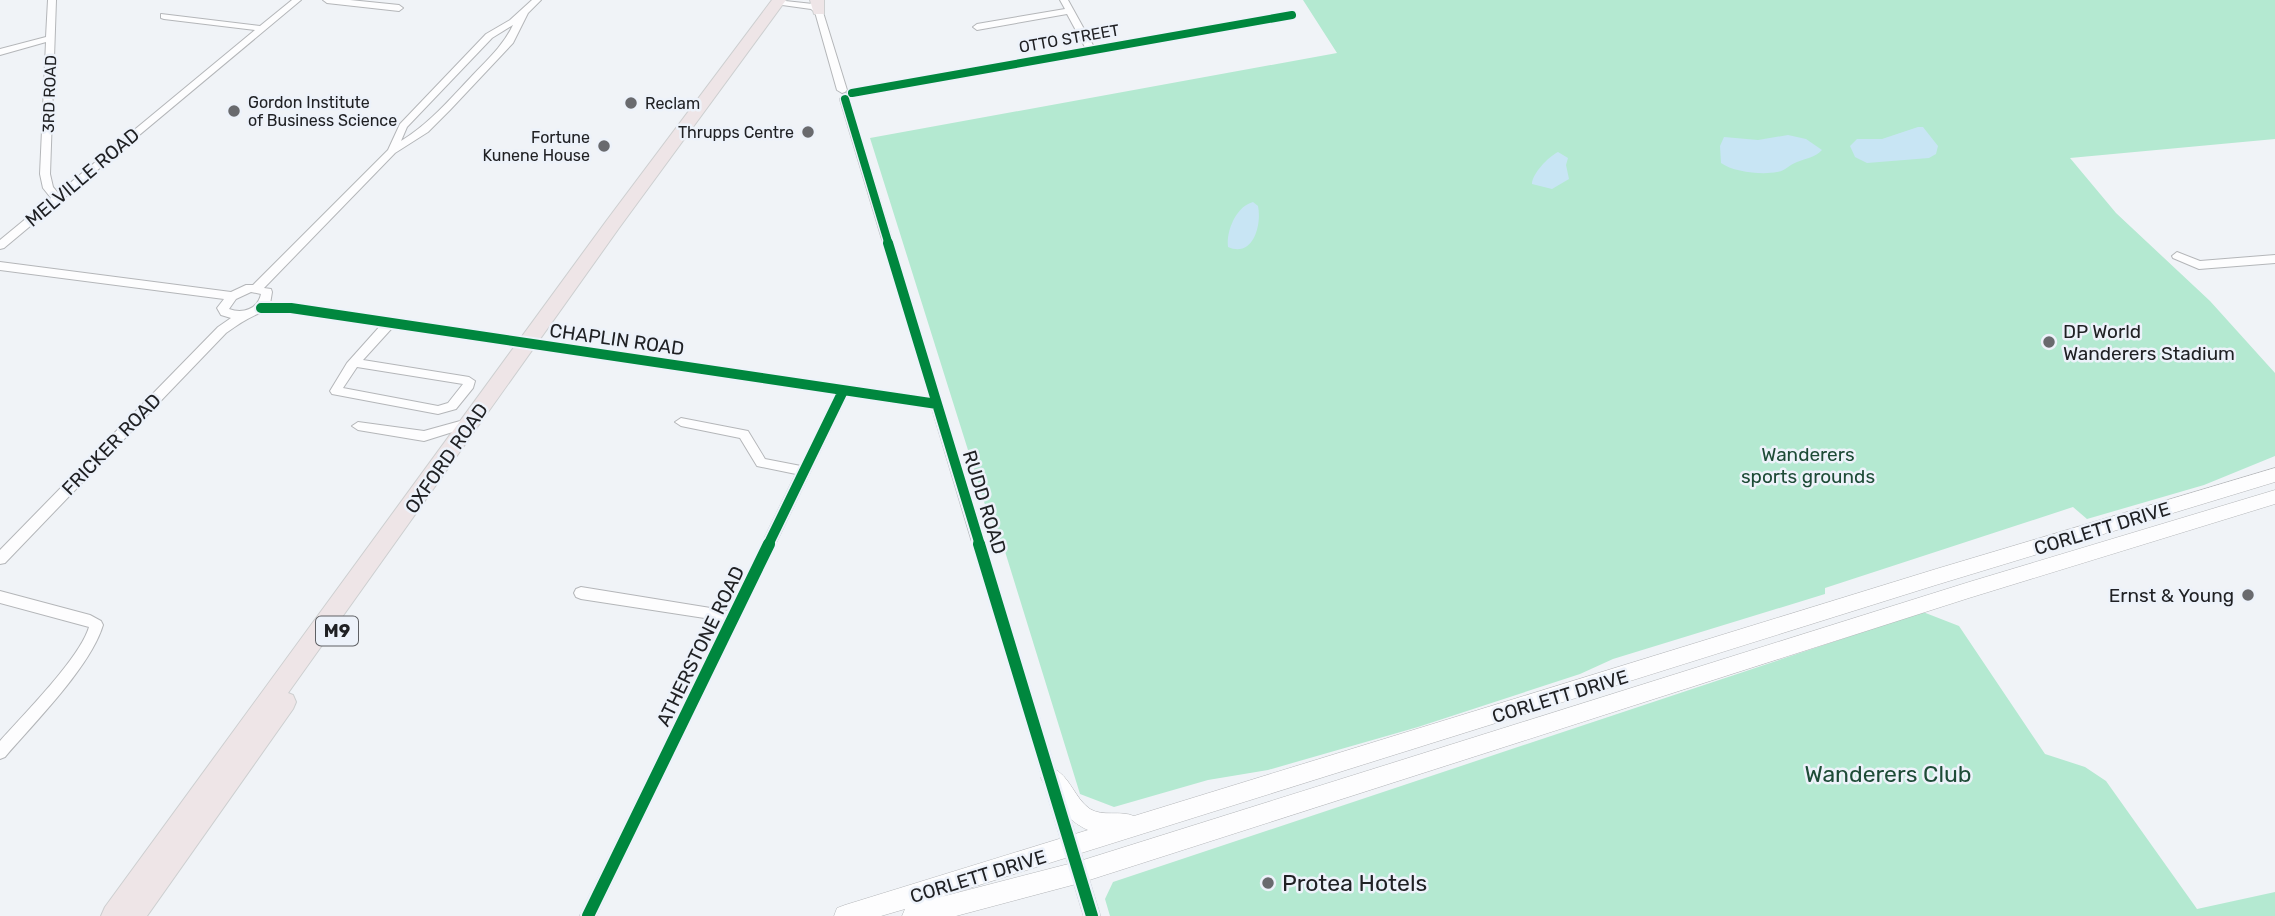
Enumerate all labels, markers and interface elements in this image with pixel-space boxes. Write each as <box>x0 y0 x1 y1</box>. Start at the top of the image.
street label: OTTO STREET <box>1017 20 1121 57</box>
street label: 3RD ROAD <box>39 55 60 133</box>
place label: Gordon Institute of Business Science <box>248 93 397 130</box>
place label: Reclam <box>645 94 700 113</box>
marker: Reclam <box>623 95 639 111</box>
marker: Gordon Institute of Business Science <box>226 103 242 119</box>
street label: MELVILLE ROAD <box>21 123 144 232</box>
place label: Thrupps Centre <box>678 123 794 142</box>
marker: Thrupps Centre <box>800 124 816 140</box>
place label: Fortune Kunene House <box>483 128 590 165</box>
marker: Fortune Kunene House <box>596 138 612 154</box>
street label: CHAPLIN ROAD <box>548 319 686 360</box>
place label: DP World Wanderers Stadium <box>2063 320 2235 365</box>
marker: DP World Wanderers Stadium <box>2041 334 2057 350</box>
street label: FRICKER ROAD <box>57 389 166 500</box>
street label: OXFORD ROAD <box>400 399 493 518</box>
park label: Wanderers sports grounds <box>1741 443 1875 488</box>
street label: RUDD ROAD <box>958 447 1011 557</box>
street label: CORLETT DRIVE <box>2031 497 2173 560</box>
street label: ATHERSTONE ROAD <box>652 562 749 730</box>
place label: Ernst & Young <box>2109 584 2234 607</box>
marker: Ernst & Young <box>2240 587 2256 603</box>
road number: M9 <box>316 616 358 646</box>
street label: CORLETT DRIVE <box>1489 665 1631 728</box>
park label: Wanderers Club <box>1804 760 1972 788</box>
street label: CORLETT DRIVE <box>907 845 1049 908</box>
place label: Protea Hotels <box>1282 869 1427 897</box>
marker: Protea Hotels <box>1260 875 1276 891</box>

